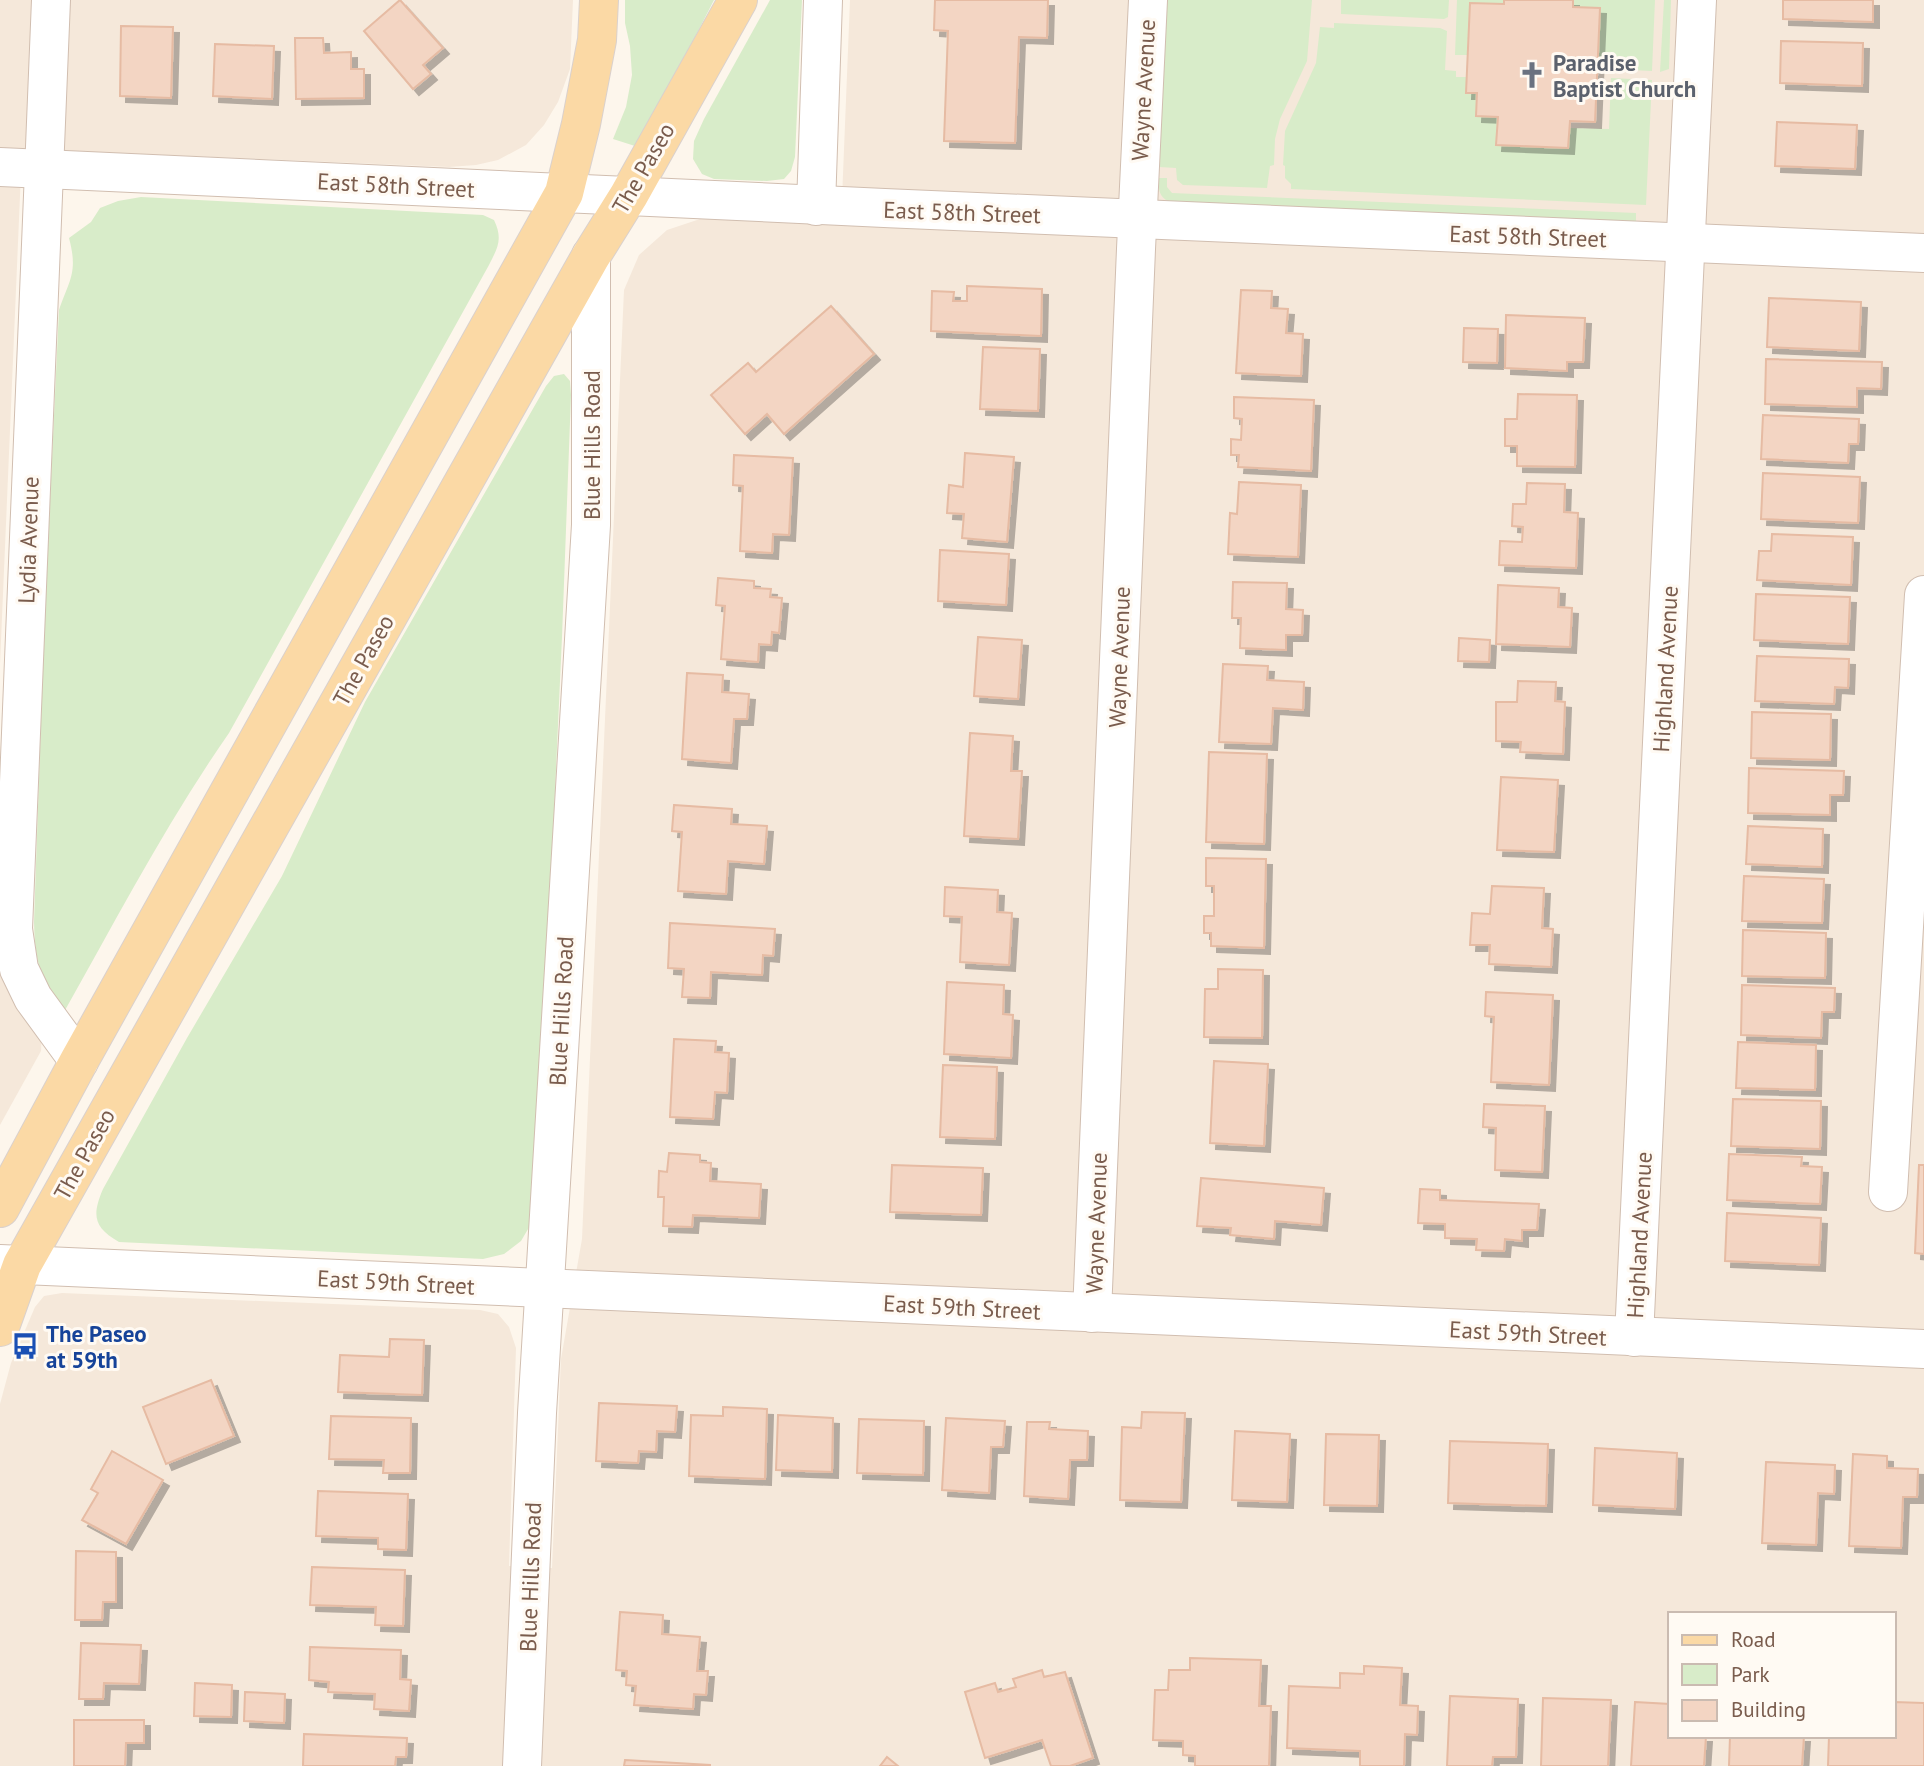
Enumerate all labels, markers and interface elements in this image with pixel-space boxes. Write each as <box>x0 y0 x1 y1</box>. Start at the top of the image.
street label: Wayne Avenue <box>1125 18 1161 162</box>
place label: Paradise Baptist Church <box>1553 48 1696 103</box>
church icon: Paradise Baptist Church <box>1517 60 1547 90</box>
street label: The Paseo <box>605 117 681 219</box>
street label: East 58th Street <box>316 166 476 204</box>
street label: East 58th Street <box>883 195 1041 229</box>
street label: East 58th Street <box>1449 219 1607 253</box>
street label: Blue Hills Road <box>577 370 606 520</box>
street label: Lydia Avenue <box>11 476 45 604</box>
street label: Highland Avenue <box>1646 585 1684 753</box>
street label: Wayne Avenue <box>1102 586 1136 728</box>
street label: The Paseo <box>326 609 400 711</box>
street label: Blue Hills Road <box>543 935 579 1087</box>
street label: The Paseo <box>47 1103 121 1205</box>
street label: Highland Avenue <box>1620 1151 1658 1319</box>
street label: Wayne Avenue <box>1079 1152 1113 1294</box>
street label: East 59th Street <box>316 1263 476 1301</box>
street label: East 59th Street <box>882 1288 1042 1326</box>
street label: East 59th Street <box>1448 1314 1608 1352</box>
place label: The Paseo at 59th <box>46 1319 147 1374</box>
bus stop icon: The Paseo at 59th <box>10 1331 40 1361</box>
street label: Blue Hills Road <box>513 1502 547 1652</box>
legend <box>1668 1612 1896 1738</box>
text: Road <box>1731 1626 1775 1653</box>
text: Park <box>1731 1661 1770 1688</box>
text: Building <box>1731 1696 1806 1723</box>

